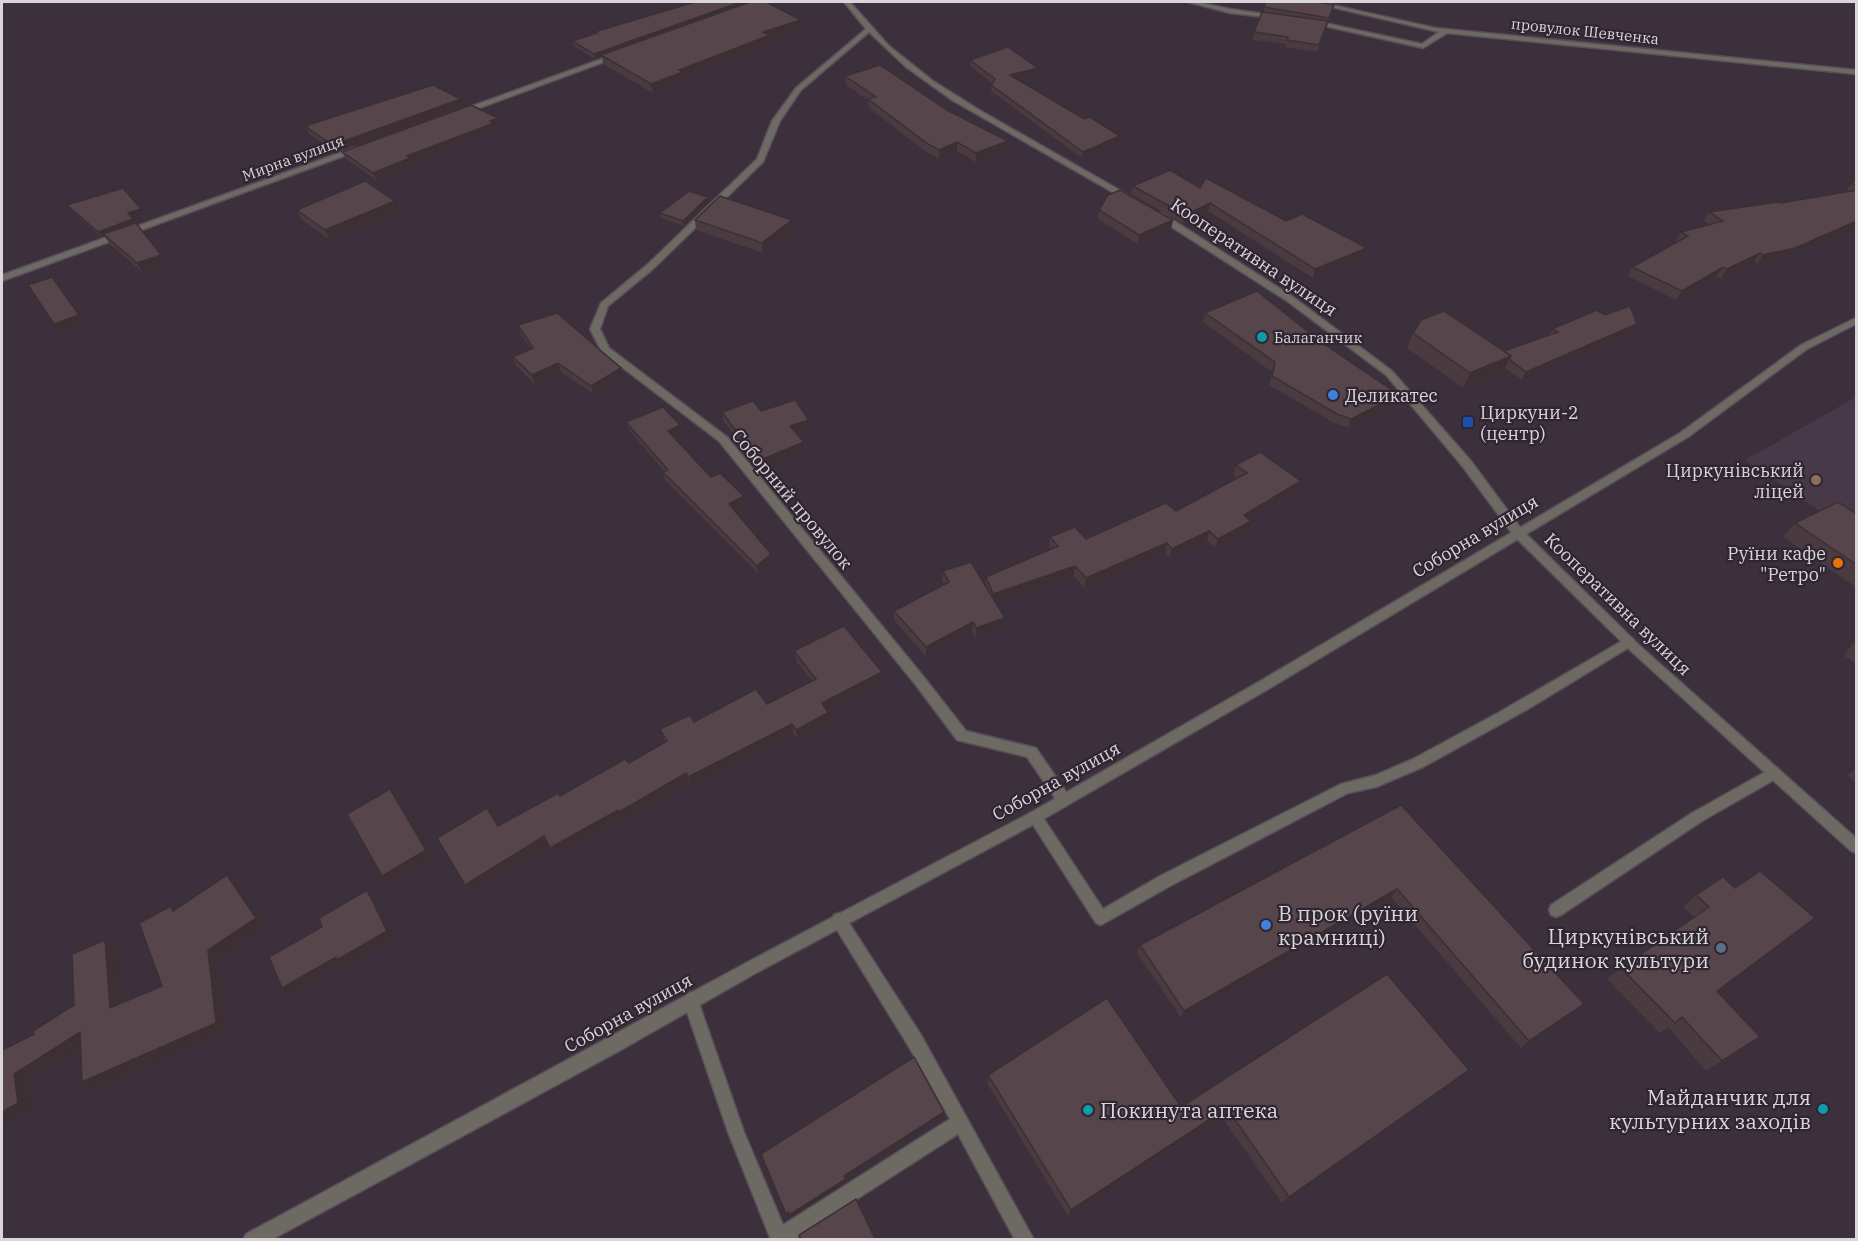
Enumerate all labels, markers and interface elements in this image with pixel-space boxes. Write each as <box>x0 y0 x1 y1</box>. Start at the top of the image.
street label: провулок Шевченка <box>1510 14 1660 48</box>
street label: Мирна вулиця <box>239 131 347 185</box>
street label: Кооперативна вулиця <box>1166 193 1342 321</box>
place label: Балаганчик <box>1274 328 1363 347</box>
marker: Балаганчик <box>1255 330 1269 344</box>
place label: Деликатес <box>1345 384 1438 407</box>
marker: Деликатес <box>1326 388 1340 402</box>
place label: Циркуни-2 (центр) <box>1480 401 1579 445</box>
marker: Циркуни-2 (центр) <box>1461 415 1475 429</box>
street label: Соборний провулок <box>727 424 858 574</box>
place label: Циркунівський ліцей <box>1666 459 1804 503</box>
marker: Циркунівський ліцей <box>1809 473 1823 487</box>
street label: Соборна вулиця <box>1408 489 1542 583</box>
street label: Кооперативна вулиця <box>1540 528 1696 680</box>
place label: Руїни кафе "Ретро" <box>1727 542 1826 586</box>
marker: Руїни кафе "Ретро" <box>1831 556 1845 570</box>
street label: Соборна вулиця <box>988 736 1124 826</box>
place label: В прок (руїни крамниці) <box>1278 899 1418 951</box>
marker: В прок (руїни крамниці) <box>1259 918 1273 932</box>
place label: Циркунівський будинок культури <box>1522 922 1709 974</box>
marker: Циркунівський будинок культури <box>1714 941 1728 955</box>
street label: Соборна вулиця <box>560 968 696 1058</box>
place label: Майданчик для культурних заходів <box>1609 1083 1811 1135</box>
place label: Покинута аптека <box>1100 1096 1278 1124</box>
marker: Майданчик для культурних заходів <box>1816 1102 1830 1116</box>
marker: Покинута аптека <box>1081 1103 1095 1117</box>

